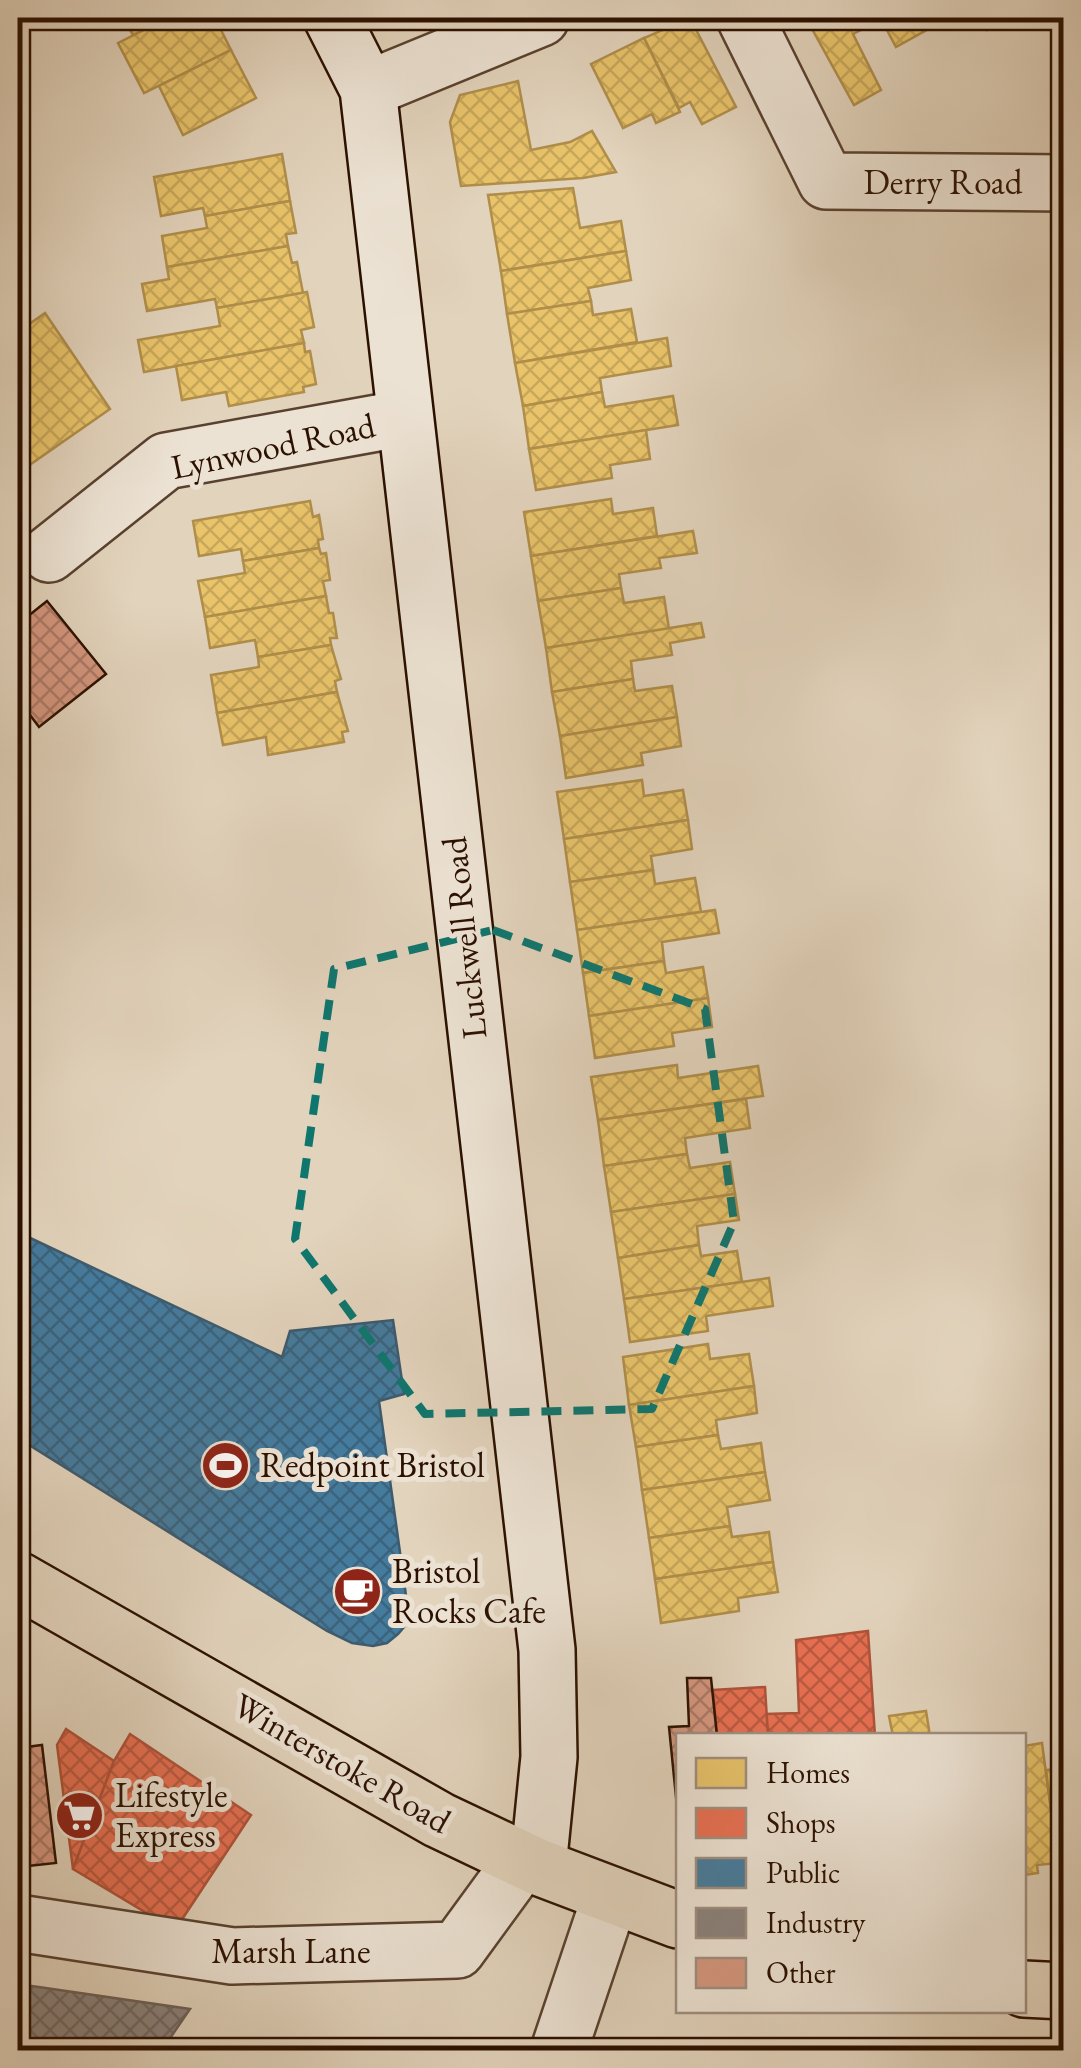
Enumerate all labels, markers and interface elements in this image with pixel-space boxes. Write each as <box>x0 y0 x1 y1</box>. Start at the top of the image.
street label: Derry Road <box>863 159 1023 204</box>
street label: Lynwood Road <box>167 402 379 489</box>
street label: Luckwell Road <box>430 834 497 1042</box>
sports icon: Redpoint Bristol <box>199 1439 251 1491</box>
place label: Redpoint Bristol <box>260 1442 485 1487</box>
place label: Bristol Rocks Cafe <box>392 1548 546 1633</box>
cafe icon: Bristol Rocks Cafe <box>331 1565 383 1617</box>
street label: Winterstoke Road <box>225 1682 459 1843</box>
legend <box>676 1733 1026 2013</box>
text: Homes <box>766 1753 850 1792</box>
place label: Lifestyle Express <box>115 1772 228 1857</box>
supermarket icon: Lifestyle Express <box>54 1789 106 1841</box>
text: Shops <box>766 1803 836 1842</box>
text: Public <box>766 1853 840 1892</box>
text: Industry <box>766 1903 866 1942</box>
street label: Marsh Lane <box>211 1928 371 1973</box>
text: Other <box>766 1953 835 1992</box>

